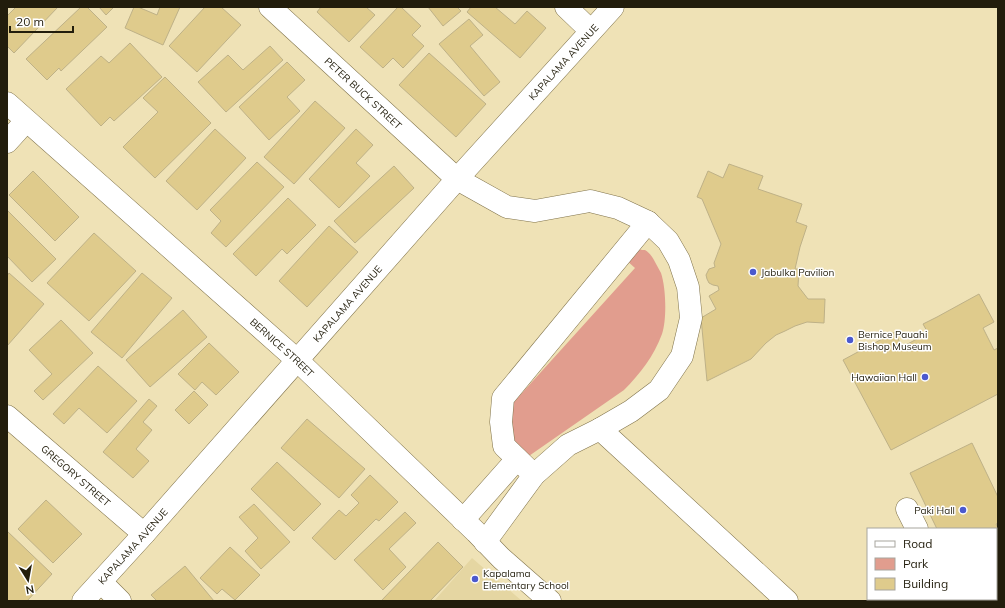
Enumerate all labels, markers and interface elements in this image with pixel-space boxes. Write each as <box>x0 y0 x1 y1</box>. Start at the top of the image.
scale bar <box>10 8 73 34</box>
text: 20 m <box>16 14 44 29</box>
street label: KAPALAMA AVENUE <box>525 21 601 103</box>
street label: PETER BUCK STREET <box>322 54 405 132</box>
street label: KAPALAMA AVENUE <box>310 262 385 345</box>
place label: Jabulka Pavilion <box>761 266 835 279</box>
marker: Jabulka Pavilion <box>748 267 758 277</box>
street label: BERNICE STREET <box>247 315 317 380</box>
place label: Bernice Pauahi Bishop Museum <box>858 328 932 353</box>
marker: Bernice Pauahi Bishop Museum <box>845 335 855 345</box>
place label: Hawaiian Hall <box>851 371 917 384</box>
marker: Hawaiian Hall <box>920 372 930 382</box>
street label: GREGORY STREET <box>39 442 113 509</box>
place label: Paki Hall <box>914 504 955 517</box>
street label: KAPALAMA AVENUE <box>95 505 170 587</box>
marker: Paki Hall <box>958 505 968 515</box>
legend <box>867 528 997 600</box>
text: Road <box>903 536 932 551</box>
text: Park <box>903 556 929 571</box>
north arrow <box>8 560 48 600</box>
place label: Kapalama Elementary School <box>483 567 569 592</box>
marker: Kapalama Elementary School <box>470 574 480 584</box>
text: Building <box>903 576 948 591</box>
text: N <box>24 582 35 597</box>

